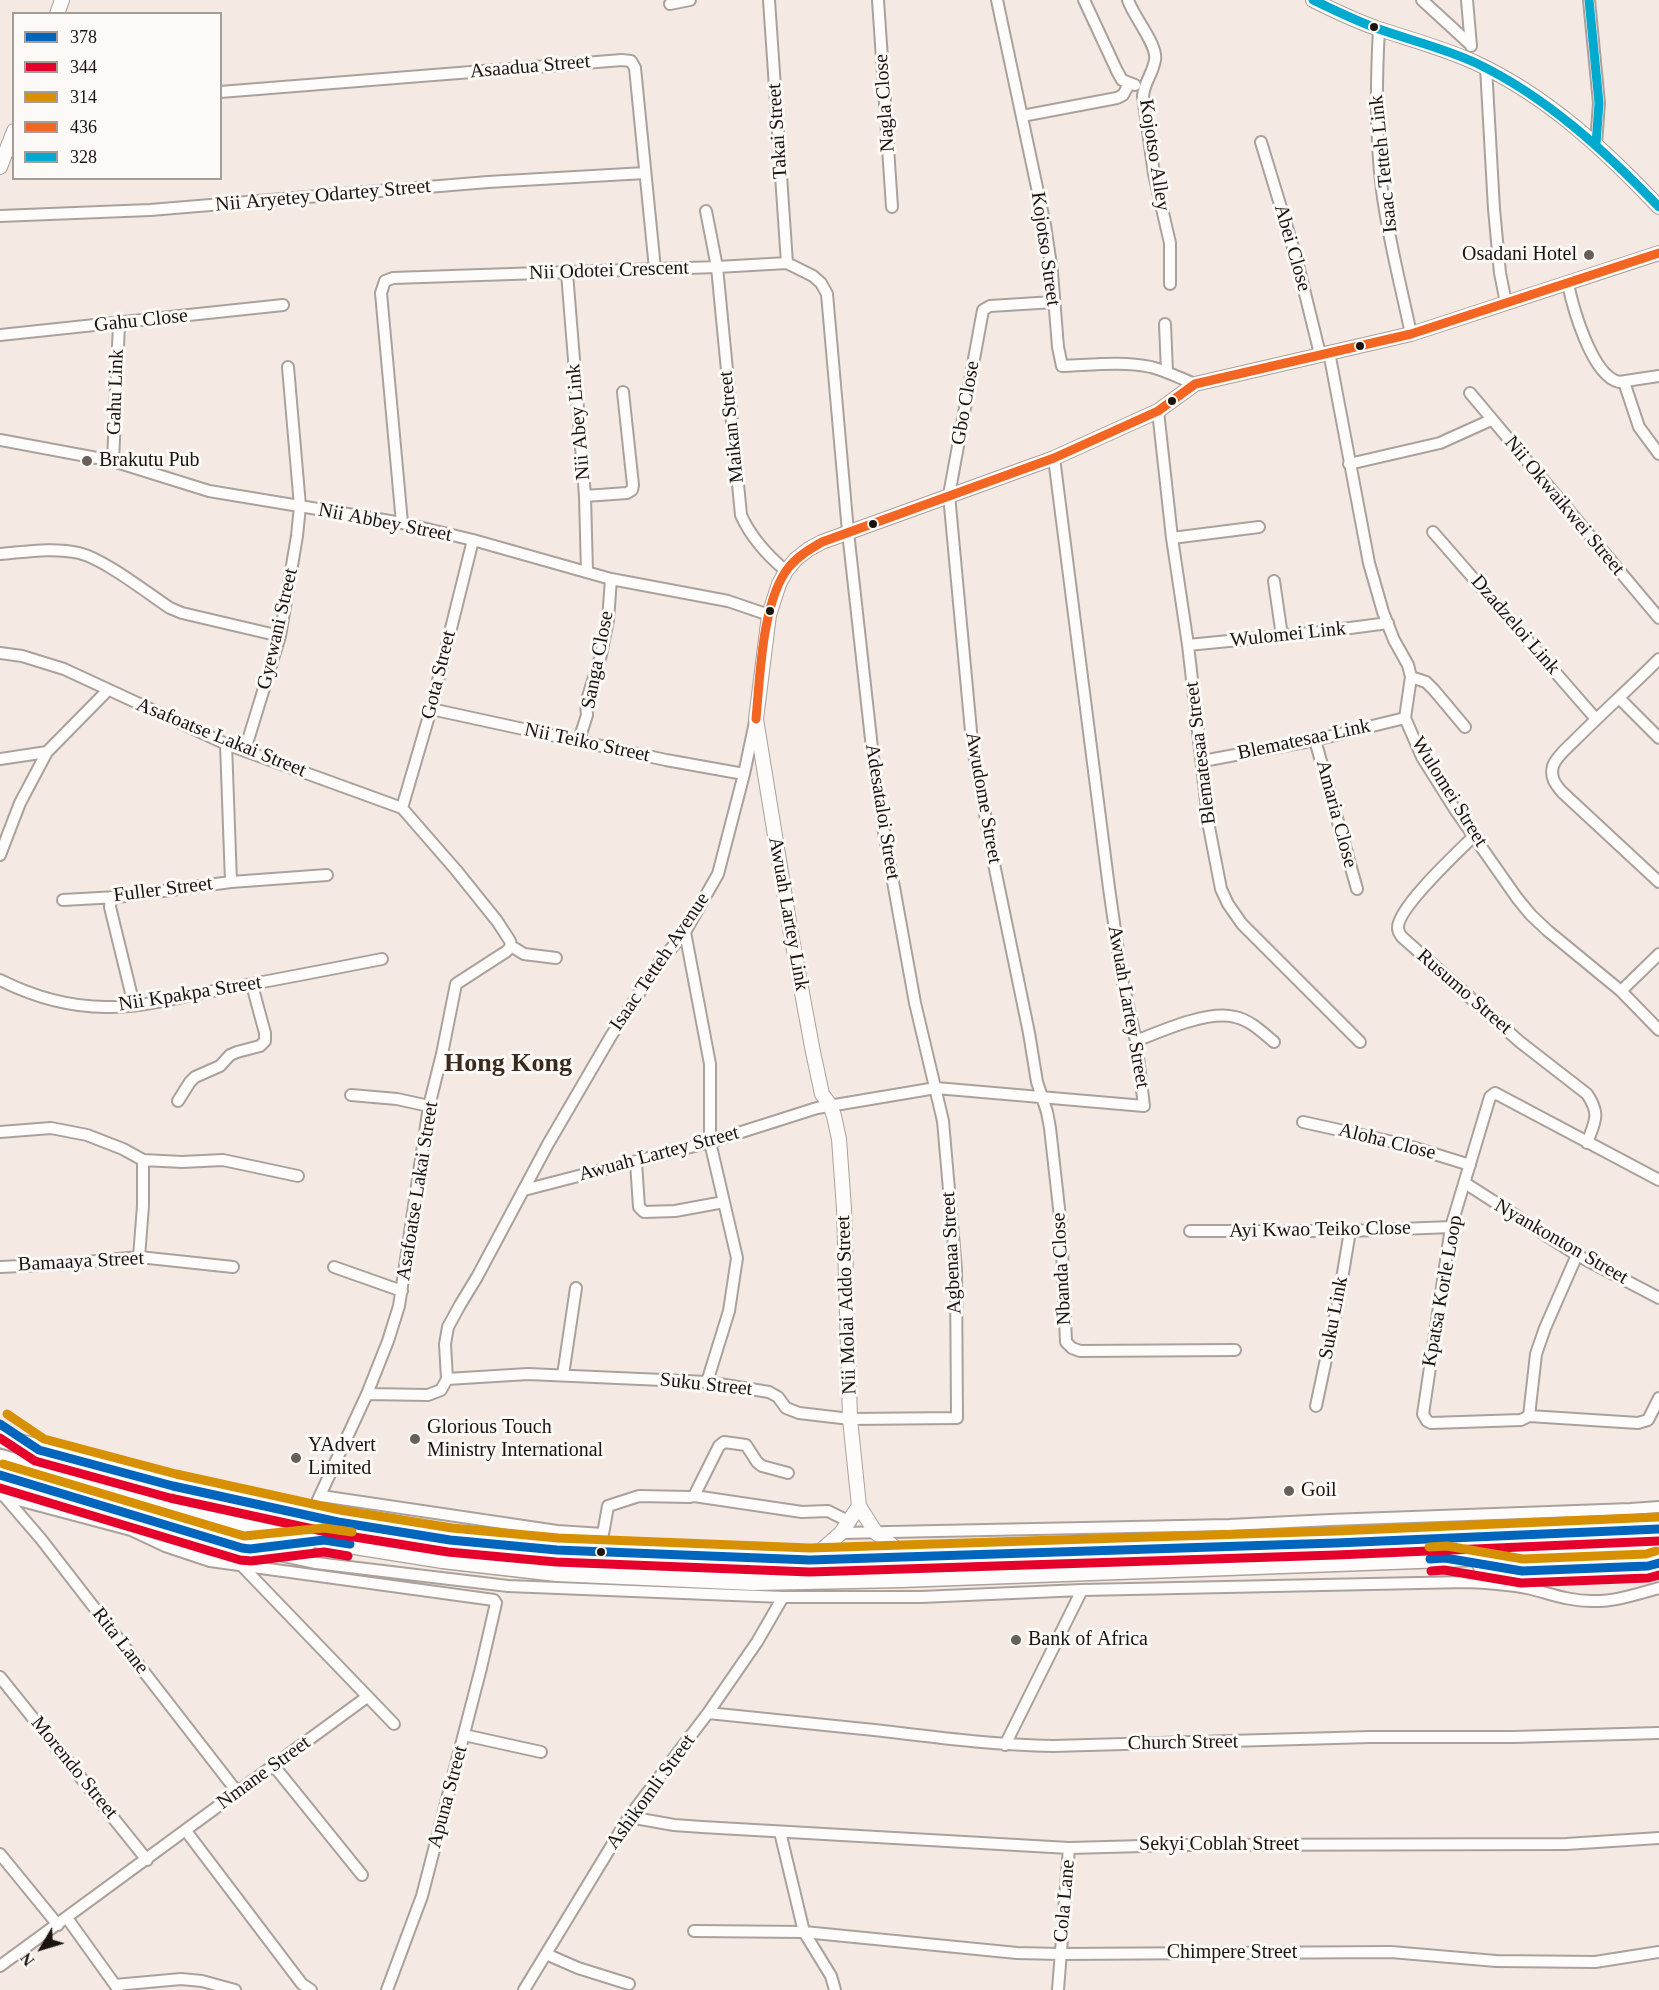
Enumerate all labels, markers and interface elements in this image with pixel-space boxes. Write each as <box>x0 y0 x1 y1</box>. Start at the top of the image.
legend <box>12 12 222 180</box>
unlabelled marker <box>1368 21 1380 33</box>
text: 378 <box>70 27 97 47</box>
street label: Asaadua Street <box>469 50 591 84</box>
street label: Nagla Close <box>870 53 900 153</box>
text: 344 <box>70 57 97 77</box>
street label: Takai Street <box>763 82 793 180</box>
text: 314 <box>70 87 97 107</box>
street label: Isaac Tetteh Link <box>1365 94 1403 234</box>
street label: Kojotso Alley <box>1133 97 1175 213</box>
text: 436 <box>70 117 97 137</box>
text: 328 <box>70 147 97 167</box>
street label: Nii Aryetey Odartey Street <box>214 175 432 217</box>
street label: Kojotso Street <box>1025 190 1065 308</box>
street label: Abei Close <box>1268 202 1316 294</box>
place label: Osadani Hotel <box>1462 243 1577 267</box>
marker: Osadani Hotel <box>1582 248 1596 262</box>
street label: Nii Odotei Crescent <box>529 256 689 286</box>
street label: Gahu Close <box>93 304 189 338</box>
unlabelled marker <box>1354 340 1366 352</box>
street label: Gahu Link <box>103 349 129 435</box>
street label: Gbo Close <box>947 359 985 447</box>
street label: Nii Abey Link <box>562 363 596 481</box>
street label: Maikan Street <box>714 370 750 484</box>
unlabelled marker <box>1166 395 1178 407</box>
street label: Nii Okwaikwei Street <box>1499 431 1629 581</box>
place label: Brakutu Pub <box>99 449 200 473</box>
marker: Brakutu Pub <box>80 454 94 468</box>
street label: Nii Abbey Street <box>316 498 454 548</box>
unlabelled marker <box>867 518 879 530</box>
street label: Gyewani Street <box>252 566 304 692</box>
street label: Dzadzeloi Link <box>1465 570 1565 680</box>
unlabelled marker <box>764 605 776 617</box>
street label: Sanga Close <box>577 609 619 711</box>
street label: Wulomei Link <box>1229 617 1347 653</box>
street label: Gota Street <box>416 628 462 722</box>
street label: Blematesaa Street <box>1180 680 1222 826</box>
street label: Asafoatse Lakai Street <box>133 693 309 783</box>
street label: Blematesaa Link <box>1236 714 1372 766</box>
street label: Nii Teiko Street <box>522 718 652 768</box>
street label: Awudome Street <box>960 730 1006 866</box>
street label: Wulomei Street <box>1406 733 1492 851</box>
street label: Adesataloi Street <box>859 742 905 882</box>
street label: Amaria Close <box>1310 758 1362 870</box>
street label: Awuah Lartey Link <box>763 835 813 993</box>
street label: Fuller Street <box>112 872 214 908</box>
street label: Isaac Tetteh Avenue <box>605 888 715 1036</box>
street label: Awuah Lartey Street <box>1102 924 1154 1090</box>
street label: Rusumo Street <box>1411 944 1517 1040</box>
street label: Nii Kpakpa Street <box>117 971 263 1017</box>
district label: Hong Kong <box>444 1048 572 1080</box>
street label: Asafoatse Lakai Street <box>392 1100 444 1282</box>
street label: Aloha Close <box>1336 1118 1438 1166</box>
street label: Awuah Lartey Street <box>576 1121 742 1187</box>
street label: Agbenaa Street <box>937 1191 967 1315</box>
street label: Nyankonton Street <box>1490 1194 1632 1290</box>
street label: Nbanda Close <box>1047 1212 1077 1326</box>
street label: Kpatsa Korle Loop <box>1418 1213 1468 1369</box>
street label: Nii Molai Addo Street <box>832 1215 862 1395</box>
street label: Ayi Kwao Teiko Close <box>1229 1216 1411 1244</box>
street label: Bamaaya Street <box>17 1247 145 1277</box>
street label: Suku Link <box>1314 1275 1354 1361</box>
street label: Suku Street <box>659 1368 753 1402</box>
place label: Glorious Touch Ministry International <box>427 1416 603 1463</box>
marker: Glorious Touch Ministry International <box>408 1432 422 1446</box>
place label: YAdvert Limited <box>308 1434 376 1481</box>
marker: YAdvert Limited <box>289 1451 303 1465</box>
place label: Goil <box>1301 1479 1337 1503</box>
marker: Goil <box>1282 1484 1296 1498</box>
unlabelled marker <box>595 1546 607 1558</box>
street label: Rita Lane <box>86 1603 154 1679</box>
place label: Bank of Africa <box>1028 1628 1148 1652</box>
marker: Bank of Africa <box>1009 1633 1023 1647</box>
street label: Morendo Street <box>25 1712 123 1824</box>
street label: Ashikomli Street <box>601 1730 701 1854</box>
street label: Church Street <box>1128 1730 1238 1756</box>
street label: Nmane Street <box>213 1731 315 1815</box>
street label: Apuna Street <box>423 1743 473 1851</box>
street label: Sekyi Coblah Street <box>1139 1833 1299 1857</box>
street label: Cola Lane <box>1049 1859 1081 1943</box>
north arrow <box>12 1918 72 1978</box>
street label: Chimpere Street <box>1167 1941 1297 1965</box>
text: N <box>17 1950 38 1969</box>

